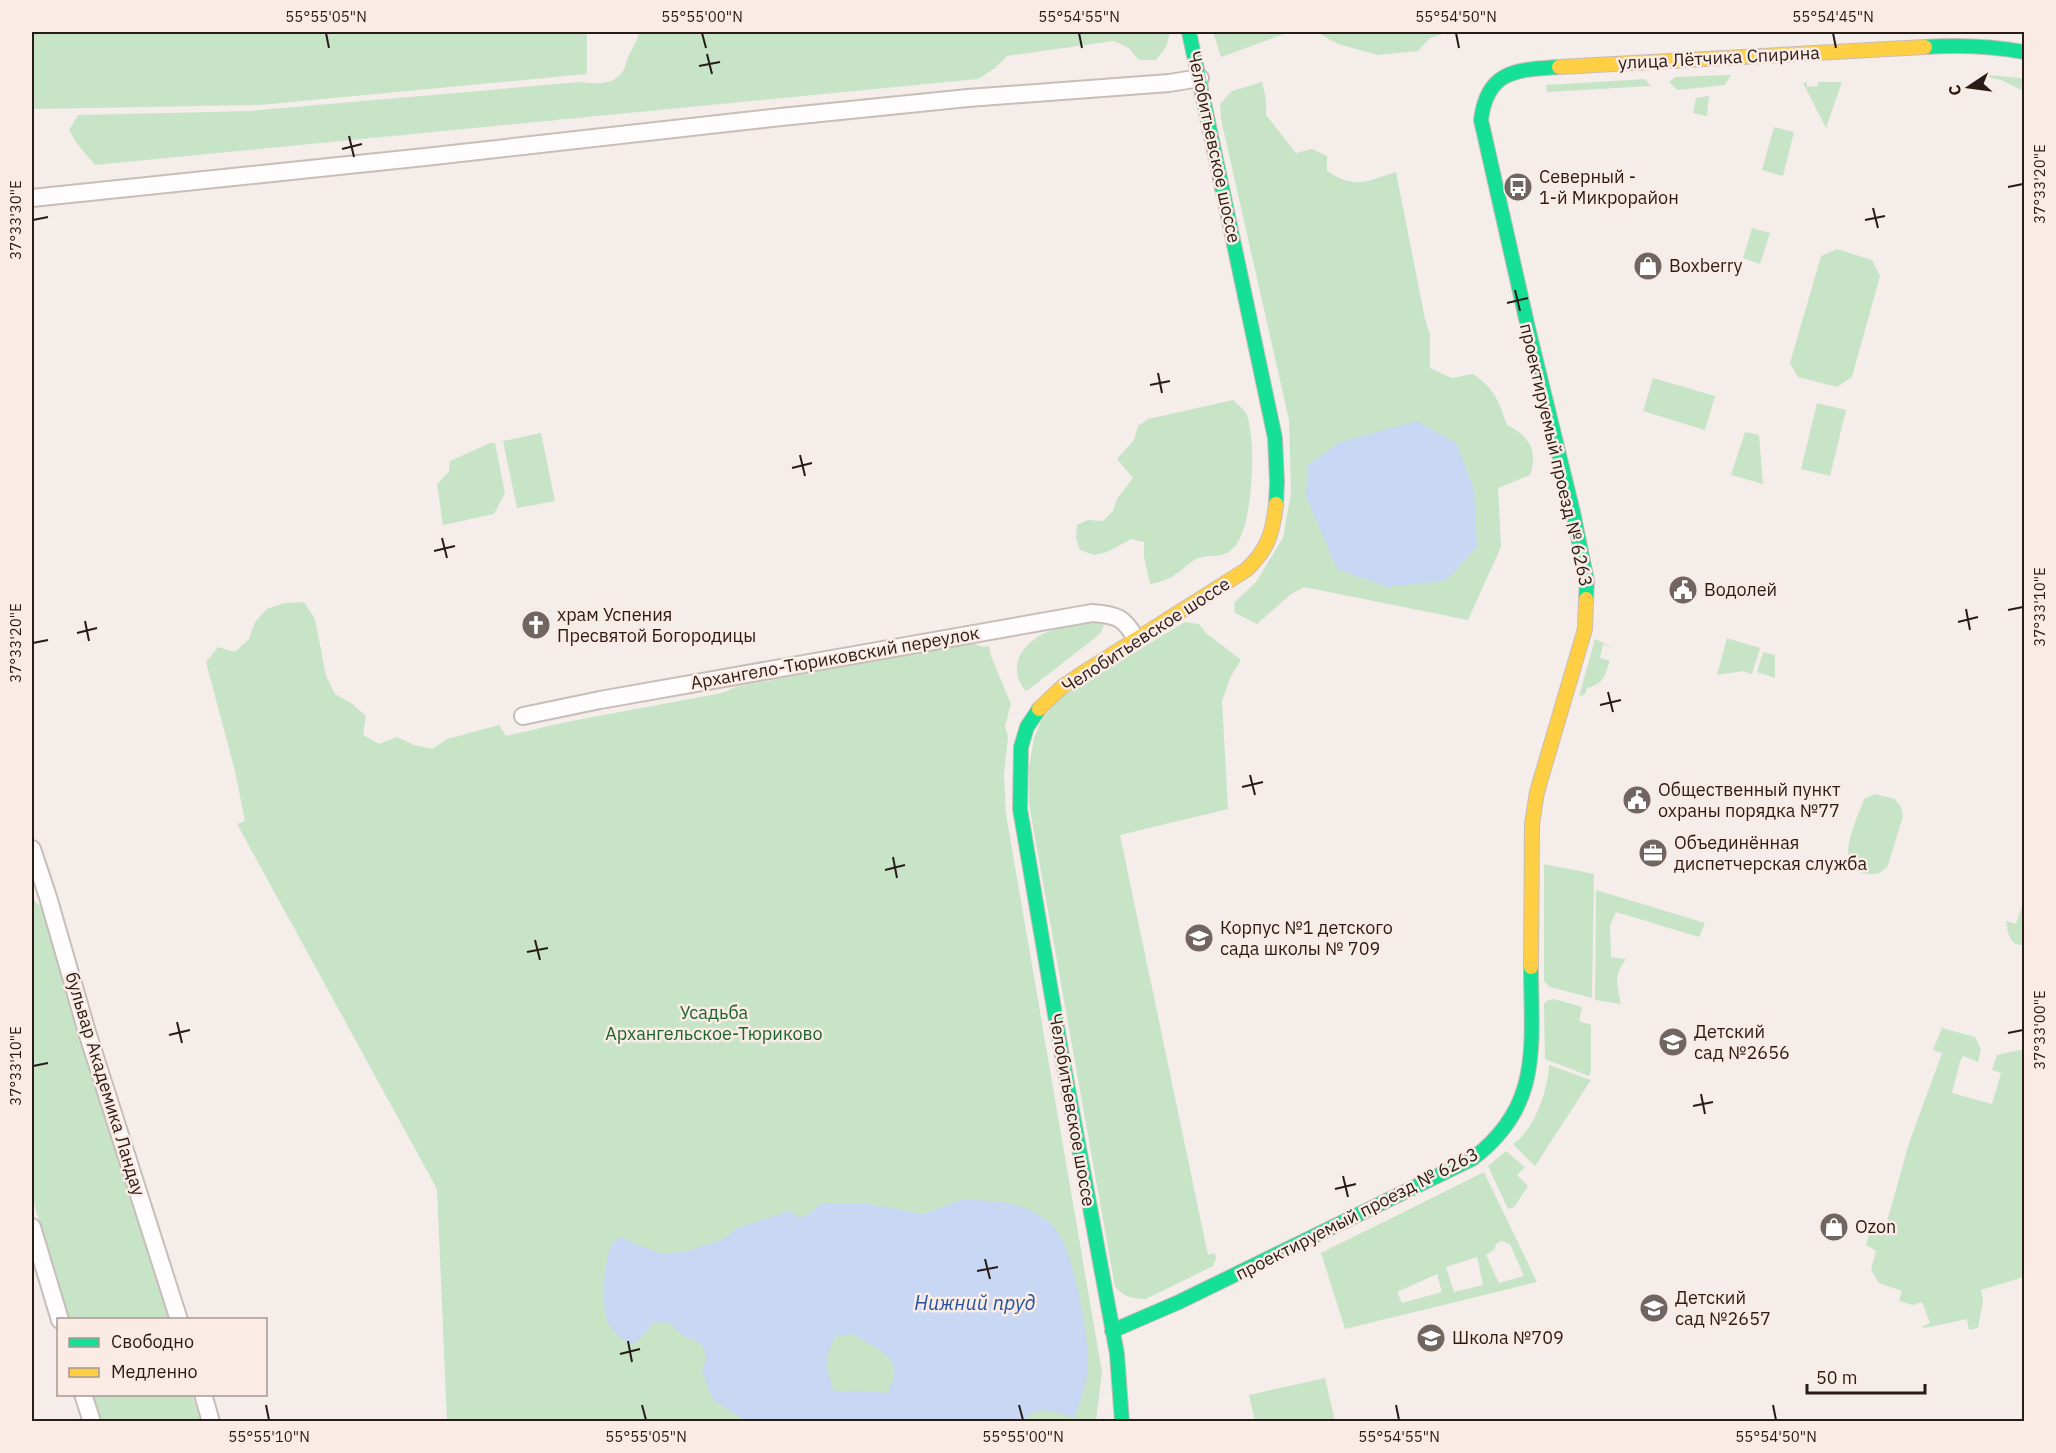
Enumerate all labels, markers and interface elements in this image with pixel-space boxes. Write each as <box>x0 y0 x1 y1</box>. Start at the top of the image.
text: 55°55'05"N <box>285 7 367 26</box>
text: 55°55'00"N <box>661 7 743 26</box>
text: 55°54'55"N <box>1038 7 1120 26</box>
text: 55°54'50"N <box>1415 7 1497 26</box>
text: 55°54'45"N <box>1792 7 1874 26</box>
street label: улица Лётчика Спирина <box>1618 41 1821 74</box>
street label: Челобитьевское шоссе <box>1183 49 1246 245</box>
north arrow <box>1939 57 1999 117</box>
text: С <box>1943 83 1965 98</box>
text: 37°33'20"E <box>2030 144 2049 224</box>
place label: Северный - 1-й Микрорайон <box>1539 165 1679 209</box>
bus stop icon: Северный - 1-й Микрорайон <box>1502 171 1534 203</box>
text: 37°33'30"E <box>6 180 25 260</box>
shop icon: Boxberry <box>1632 250 1664 282</box>
place label: Boxberry <box>1669 254 1742 277</box>
street label: проектируемый проезд № 6263 <box>1515 321 1598 589</box>
text: 37°33'10"E <box>2030 567 2049 647</box>
street label: Челобитьевское шоссе <box>1058 572 1234 697</box>
public building icon: Водолей <box>1667 574 1699 606</box>
place label: Водолей <box>1704 578 1777 601</box>
text: 37°33'20"E <box>6 603 25 683</box>
place label: храм Успения Пресвятой Богородицы <box>557 603 756 647</box>
church icon: храм Успения Пресвятой Богородицы <box>520 609 552 641</box>
street label: Архангело-Тюриковский переулок <box>689 621 981 694</box>
place label: Общественный пункт охраны порядка №77 <box>1658 778 1841 822</box>
public building icon: Общественный пункт охраны порядка №77 <box>1621 784 1653 816</box>
place label: Объединённая диспетчерская служба <box>1674 831 1867 875</box>
office icon: Объединённая диспетчерская служба <box>1637 837 1669 869</box>
place label: Корпус №1 детского сада школы № 709 <box>1220 916 1393 960</box>
school or university icon: Корпус №1 детского сада школы № 709 <box>1183 922 1215 954</box>
street label: бульвар Академика Ландау <box>60 969 151 1199</box>
text: 37°33'00"E <box>2030 990 2049 1070</box>
park label: Усадьба Архангельское-Тюриково <box>605 1001 823 1045</box>
street label: Челобитьевское шоссе <box>1044 1012 1101 1208</box>
place label: Детский сад №2656 <box>1694 1020 1790 1064</box>
text: 37°33'10"E <box>6 1026 25 1106</box>
school or university icon: Детский сад №2656 <box>1657 1026 1689 1058</box>
street label: проектируемый проезд № 6263 <box>1231 1142 1482 1285</box>
shop icon: Ozon <box>1818 1211 1850 1243</box>
place label: Ozon <box>1855 1215 1896 1238</box>
place label: Детский сад №2657 <box>1675 1286 1771 1330</box>
water label: Нижний пруд <box>914 1289 1036 1316</box>
school or university icon: Детский сад №2657 <box>1638 1292 1670 1324</box>
legend <box>57 1318 267 1396</box>
school or university icon: Школа №709 <box>1415 1322 1447 1354</box>
place label: Школа №709 <box>1452 1326 1564 1349</box>
text: Свободно <box>111 1330 194 1353</box>
scale bar <box>1807 1357 1926 1395</box>
text: Медленно <box>111 1360 198 1383</box>
text: 50 m <box>1816 1366 1858 1389</box>
text: 55°55'10"N <box>228 1427 310 1446</box>
text: 55°55'05"N <box>605 1427 687 1446</box>
text: 55°55'00"N <box>982 1427 1064 1446</box>
text: 55°54'55"N <box>1358 1427 1440 1446</box>
text: 55°54'50"N <box>1735 1427 1817 1446</box>

